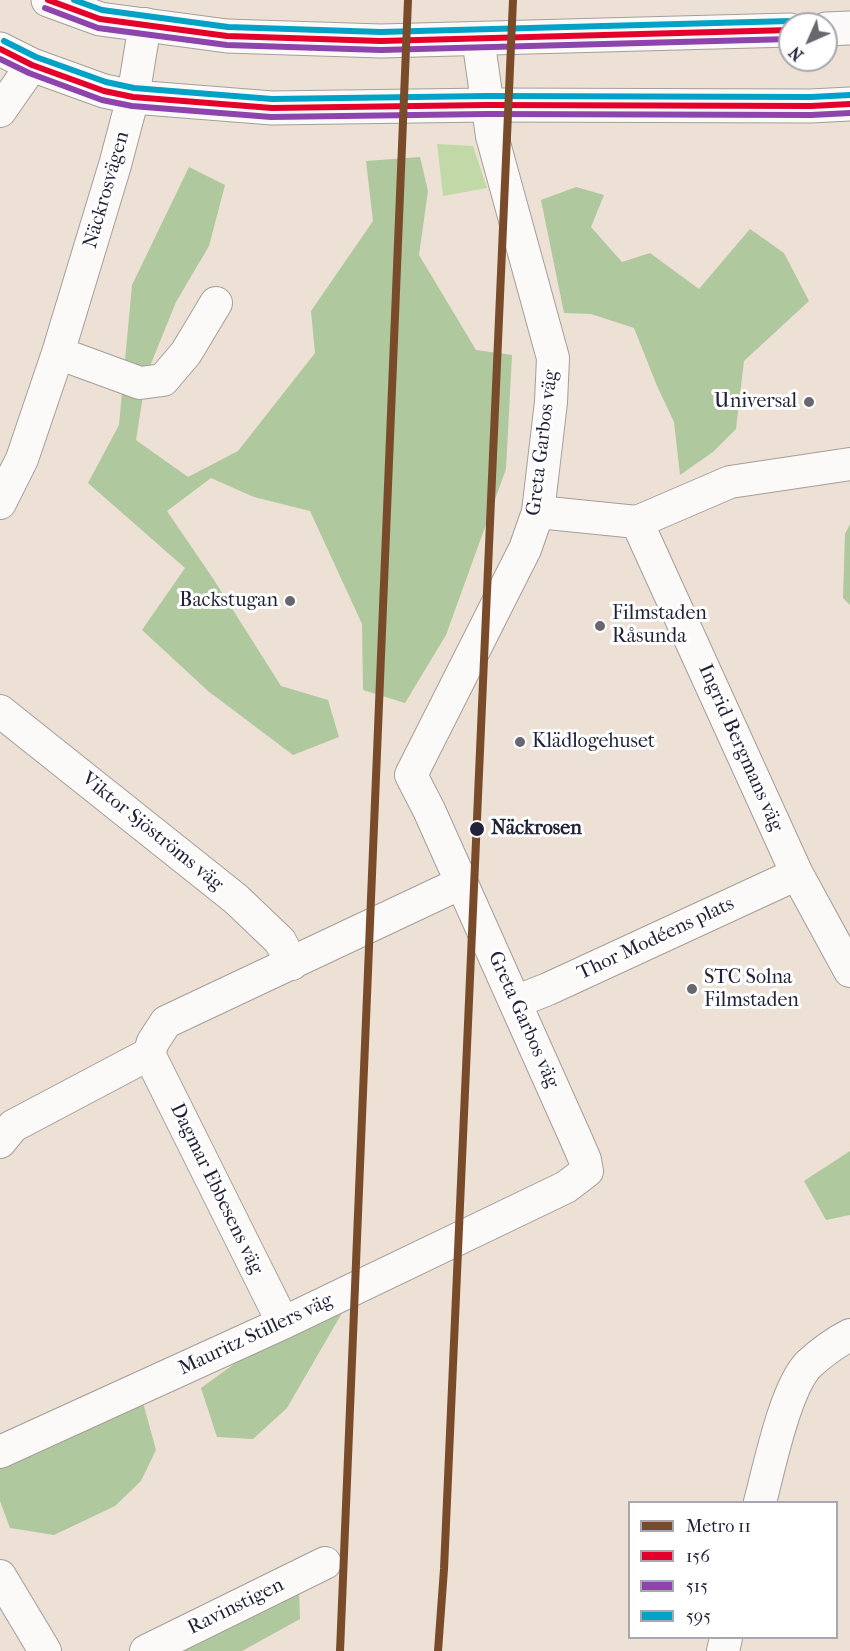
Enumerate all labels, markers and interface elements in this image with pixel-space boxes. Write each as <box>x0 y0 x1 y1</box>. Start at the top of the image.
north arrow <box>778 12 838 72</box>
text: N <box>785 43 807 65</box>
street label: Näckrosvägen <box>79 129 135 251</box>
street label: Greta Garbos väg <box>522 369 564 517</box>
place label: Universal <box>714 390 797 414</box>
marker: Universal <box>802 395 816 409</box>
place label: Backstugan <box>179 589 278 613</box>
marker: Backstugan <box>283 594 297 608</box>
place label: Filmstaden Råsunda <box>612 602 707 649</box>
marker: Filmstaden Råsunda <box>593 619 607 633</box>
street label: Ingrid Bergmans väg <box>692 661 788 835</box>
place label: Klädlogehuset <box>532 730 655 754</box>
marker: Klädlogehuset <box>513 735 527 749</box>
street label: Viktor Sjöströms väg <box>76 767 228 897</box>
place label: Näckrosen <box>491 817 582 841</box>
marker: Näckrosen <box>468 820 486 838</box>
street label: Thor Modéens plats <box>574 892 738 986</box>
street label: Greta Garbos väg <box>482 948 564 1092</box>
place label: STC Solna Filmstaden <box>704 966 799 1013</box>
marker: STC Solna Filmstaden <box>685 982 699 996</box>
street label: Dagmar Ebbesens väg <box>164 1100 268 1278</box>
street label: Mauritz Stillers väg <box>175 1289 337 1381</box>
legend <box>628 1501 838 1639</box>
text: Metro 11 <box>686 1516 751 1537</box>
text: 156 <box>686 1546 710 1567</box>
street label: Ravinstigen <box>184 1573 288 1641</box>
text: 515 <box>686 1576 708 1597</box>
text: 595 <box>686 1606 711 1627</box>

